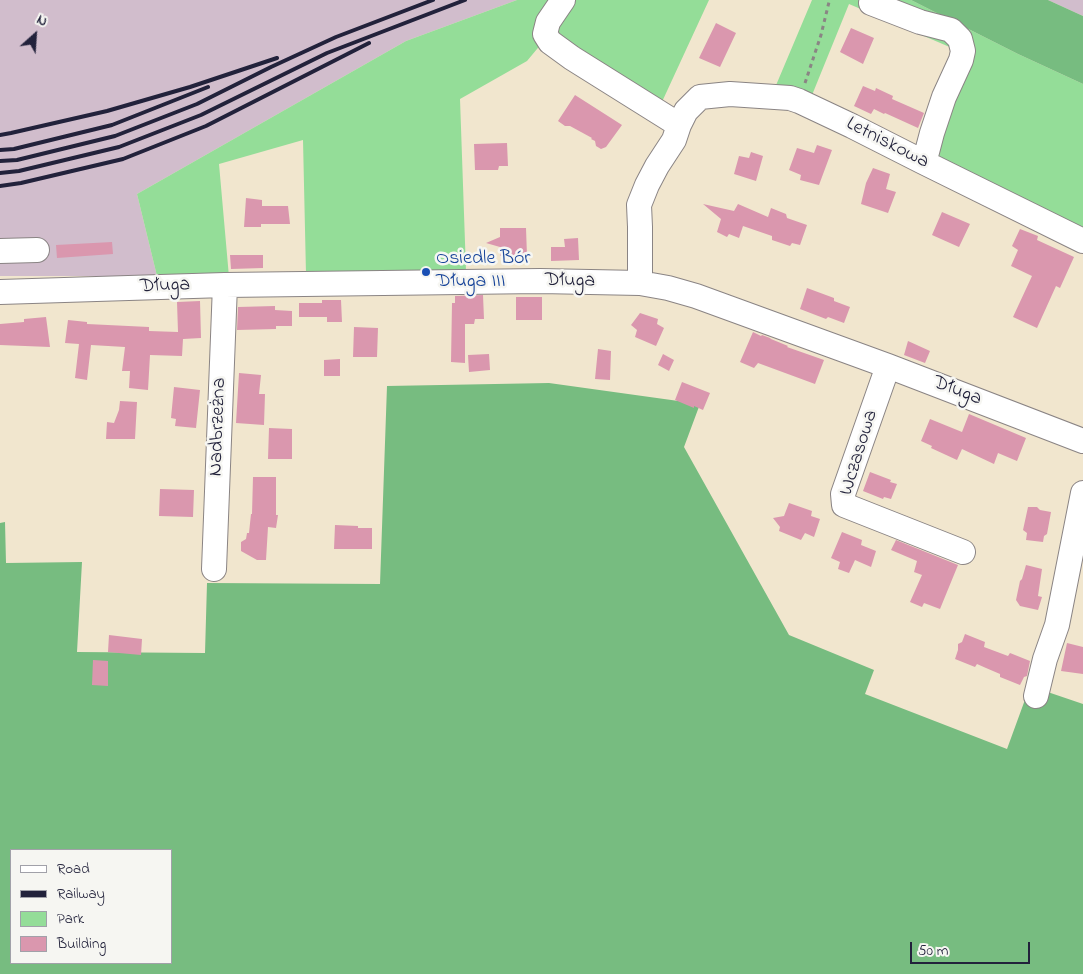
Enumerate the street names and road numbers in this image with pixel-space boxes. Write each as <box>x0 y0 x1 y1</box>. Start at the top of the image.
street label: Letniskowa <box>842 113 932 175</box>
street label: Długa <box>545 270 595 294</box>
street label: Długa <box>139 274 191 300</box>
street label: Długa <box>929 372 985 412</box>
street label: Nadbrzeżna <box>205 377 233 477</box>
street label: Wczasowa <box>836 407 884 499</box>

